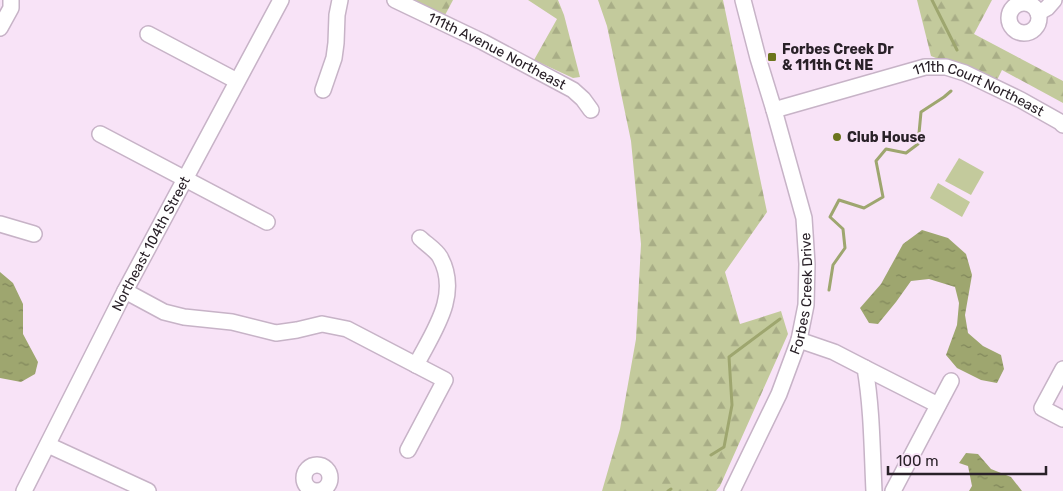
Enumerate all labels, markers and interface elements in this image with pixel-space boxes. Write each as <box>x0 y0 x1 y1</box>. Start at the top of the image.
street label: 111th Avenue Northeast <box>425 9 569 94</box>
place label: Forbes Creek Dr & 111th Ct NE <box>782 41 894 74</box>
marker: Forbes Creek Dr & 111th Ct NE <box>766 51 778 63</box>
street label: 111th Court Northeast <box>911 59 1047 121</box>
place label: Club House <box>847 129 926 146</box>
marker: Club House <box>831 131 843 143</box>
street label: Northeast 104th Street <box>108 173 194 314</box>
street label: Forbes Creek Drive <box>786 232 816 357</box>
scale bar <box>888 444 1046 476</box>
text: 100 m <box>896 452 938 470</box>

